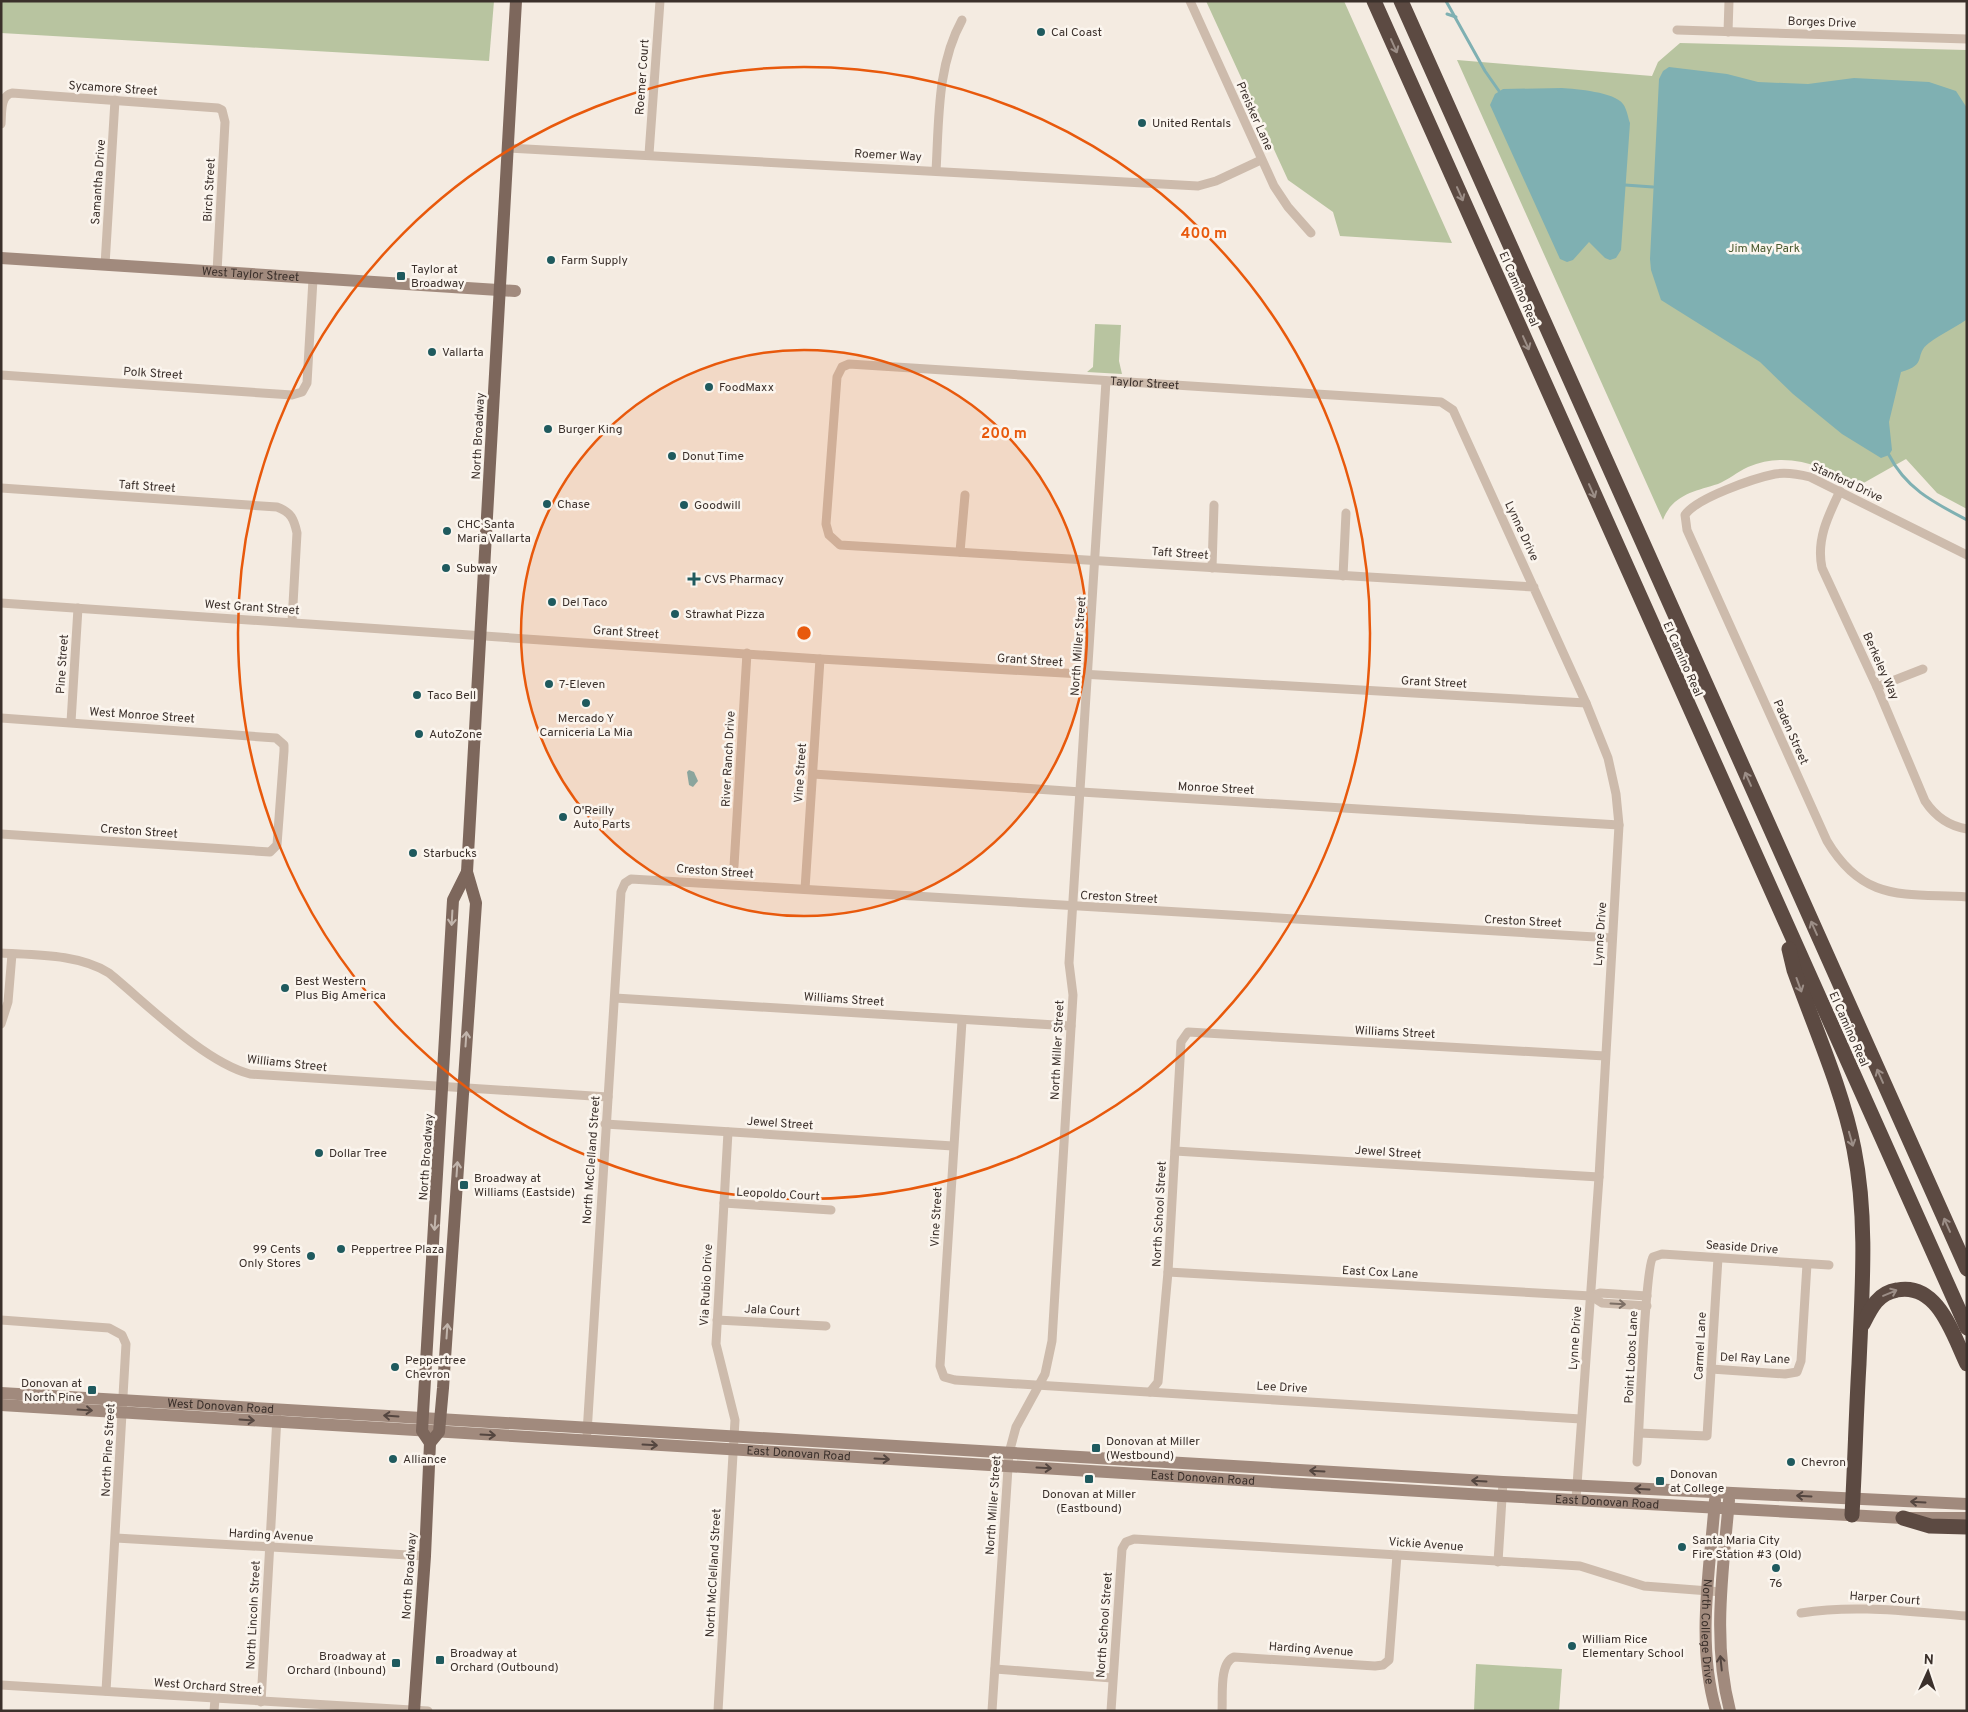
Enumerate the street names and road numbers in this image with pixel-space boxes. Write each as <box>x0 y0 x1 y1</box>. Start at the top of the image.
street label: Borges Drive <box>1787 14 1857 32</box>
street label: Roemer Court <box>632 38 654 116</box>
street label: Sycamore Street <box>68 78 158 100</box>
street label: Preisker Lane <box>1232 79 1276 153</box>
street label: Samantha Drive <box>88 139 110 225</box>
street label: Roemer Way <box>854 146 922 166</box>
street label: Birch Street <box>200 158 220 222</box>
street label: El Camino Real <box>1494 249 1542 329</box>
street label: West Taylor Street <box>201 264 300 286</box>
street label: Polk Street <box>123 364 183 384</box>
street label: Taylor Street <box>1110 374 1180 394</box>
street label: North Broadway <box>469 392 489 480</box>
street label: Stanford Drive <box>1808 459 1885 507</box>
street label: Taft Street <box>118 477 176 497</box>
street label: Lynne Drive <box>1500 499 1542 564</box>
street label: Taft Street <box>1151 544 1209 564</box>
street label: North Miller Street <box>1068 596 1090 696</box>
street label: West Grant Street <box>204 597 300 619</box>
street label: El Camino Real <box>1658 619 1706 699</box>
street label: Grant Street <box>592 623 659 643</box>
street label: Berkeley Way <box>1858 630 1902 703</box>
street label: Pine Street <box>53 634 73 694</box>
street label: Grant Street <box>996 651 1063 671</box>
street label: Grant Street <box>1401 673 1467 693</box>
street label: Paden Street <box>1769 697 1812 768</box>
street label: West Monroe Street <box>89 704 195 728</box>
street label: River Ranch Drive <box>718 710 740 808</box>
street label: Vine Street <box>791 743 811 804</box>
street label: Monroe Street <box>1177 779 1255 799</box>
street label: Creston Street <box>100 821 178 843</box>
street label: Creston Street <box>676 861 754 883</box>
street label: Creston Street <box>1080 888 1158 908</box>
street label: Lynne Drive <box>1591 901 1611 967</box>
street label: Creston Street <box>1484 912 1562 932</box>
street label: Williams Street <box>803 989 885 1011</box>
street label: El Camino Real <box>1824 989 1872 1069</box>
street label: North Miller Street <box>1047 1000 1069 1100</box>
street label: Williams Street <box>1354 1023 1436 1043</box>
street label: Williams Street <box>246 1052 328 1076</box>
street label: North McClelland Street <box>580 1095 604 1225</box>
street label: North Broadway <box>416 1113 438 1201</box>
street label: Jewel Street <box>746 1114 814 1134</box>
street label: Jewel Street <box>1354 1143 1422 1163</box>
street label: North School Street <box>1149 1161 1171 1268</box>
street label: Leopoldo Court <box>736 1185 820 1205</box>
street label: Vine Street <box>927 1187 947 1247</box>
street label: Seaside Drive <box>1705 1237 1779 1259</box>
street label: Via Rubio Drive <box>697 1244 717 1327</box>
street label: East Cox Lane <box>1341 1263 1418 1283</box>
street label: Jala Court <box>744 1302 800 1320</box>
street label: Lynne Drive <box>1566 1305 1586 1371</box>
street label: Point Lobos Lane <box>1622 1310 1642 1404</box>
street label: Carmel Lane <box>1691 1312 1711 1381</box>
street label: Del Ray Lane <box>1720 1350 1790 1368</box>
street label: Lee Drive <box>1256 1379 1308 1397</box>
street label: West Donovan Road <box>167 1396 275 1418</box>
street label: North Pine Street <box>99 1403 119 1497</box>
street label: East Donovan Road <box>746 1443 851 1465</box>
street label: North Miller Street <box>983 1455 1005 1555</box>
street label: East Donovan Road <box>1150 1468 1255 1490</box>
street label: East Donovan Road <box>1554 1492 1660 1514</box>
street label: North McClelland Street <box>703 1508 725 1638</box>
street label: Harding Avenue <box>228 1526 314 1546</box>
street label: North Broadway <box>399 1532 421 1620</box>
street label: Vickie Avenue <box>1388 1534 1464 1556</box>
street label: North Lincoln Street <box>243 1560 265 1670</box>
street label: North School Street <box>1093 1571 1117 1679</box>
street label: North College Drive <box>1697 1578 1717 1686</box>
street label: Harper Court <box>1849 1589 1921 1609</box>
street label: Harding Avenue <box>1268 1639 1354 1661</box>
street label: West Orchard Street <box>153 1675 263 1699</box>

